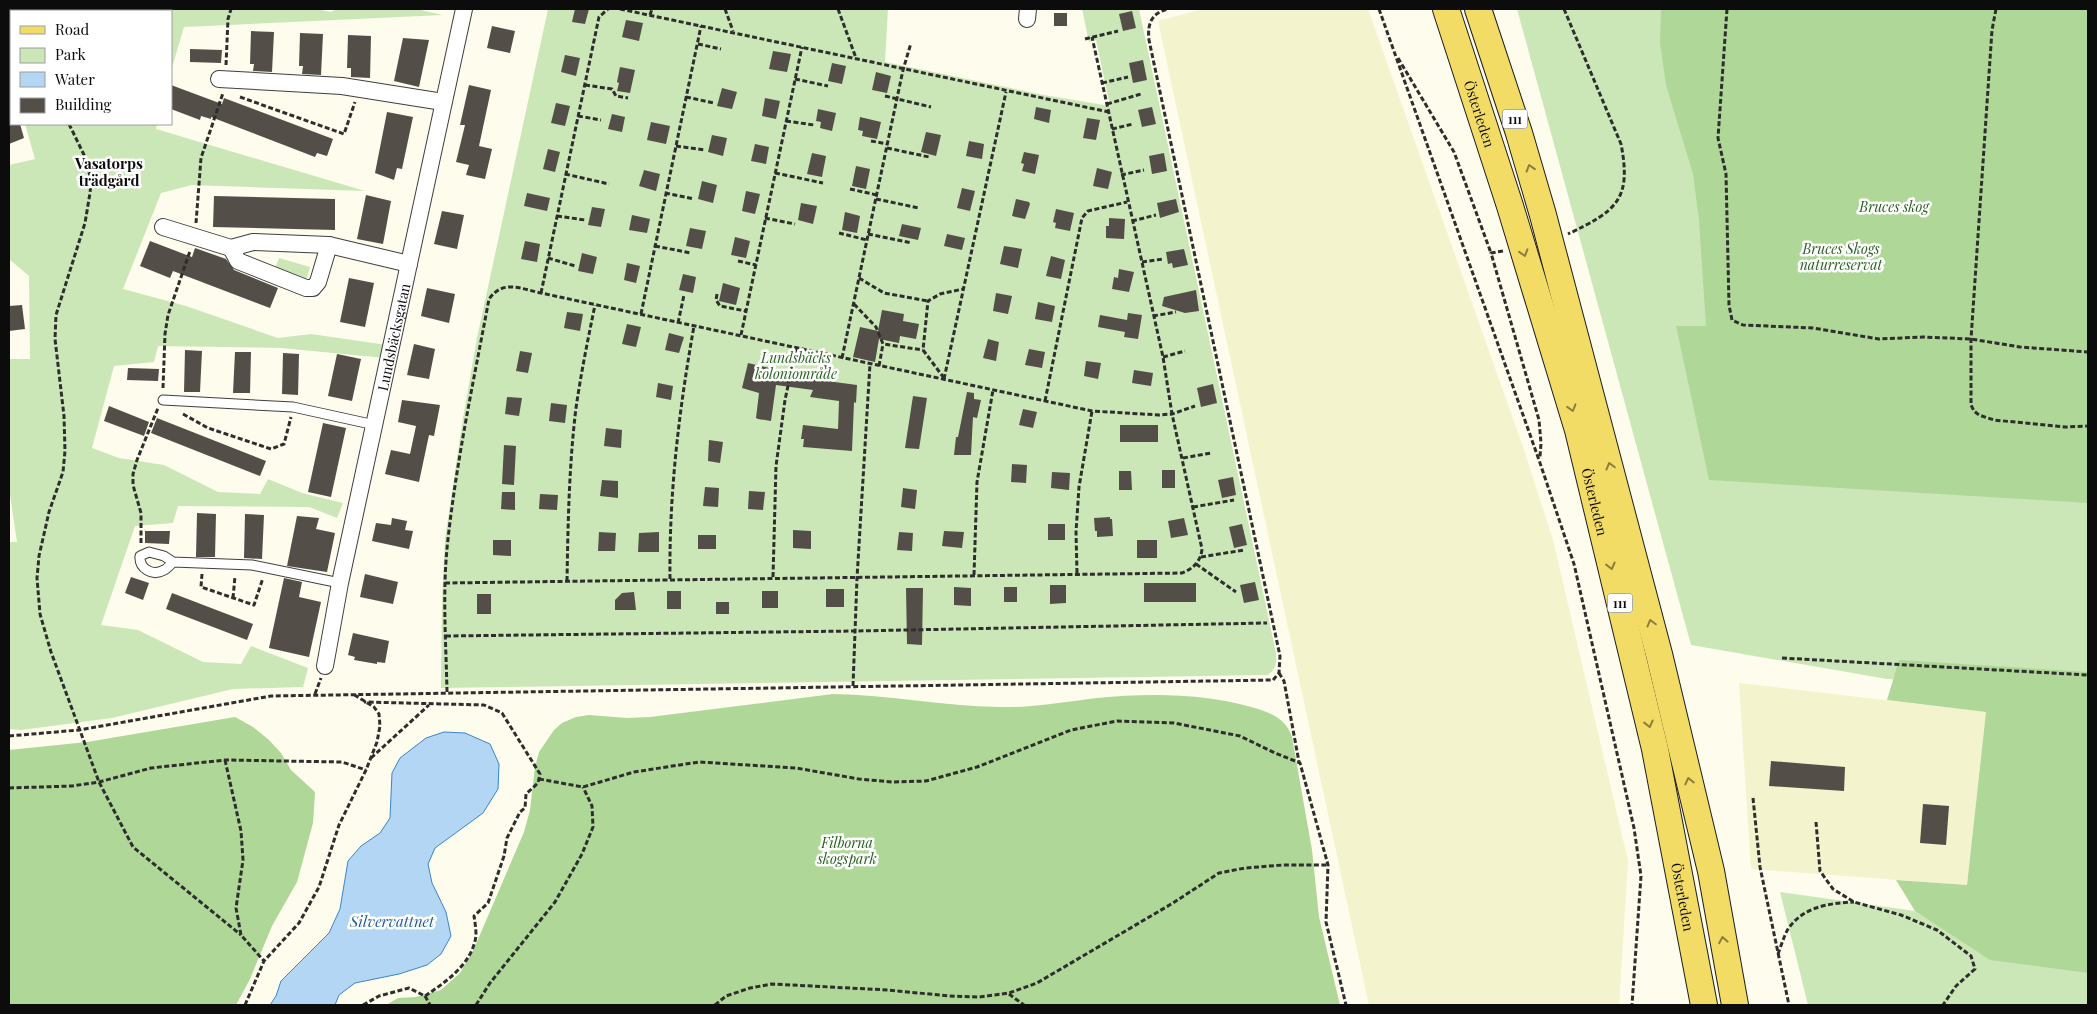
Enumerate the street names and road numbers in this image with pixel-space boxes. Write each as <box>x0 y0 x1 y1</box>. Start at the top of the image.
street label: Österleden <box>1460 78 1500 150</box>
road number: 111 <box>1502 110 1528 128</box>
street label: Lundsbäcksgatan <box>372 281 414 392</box>
street label: Österleden <box>1578 466 1613 538</box>
road number: 111 <box>1608 594 1632 612</box>
street label: Österleden <box>1667 861 1699 933</box>

